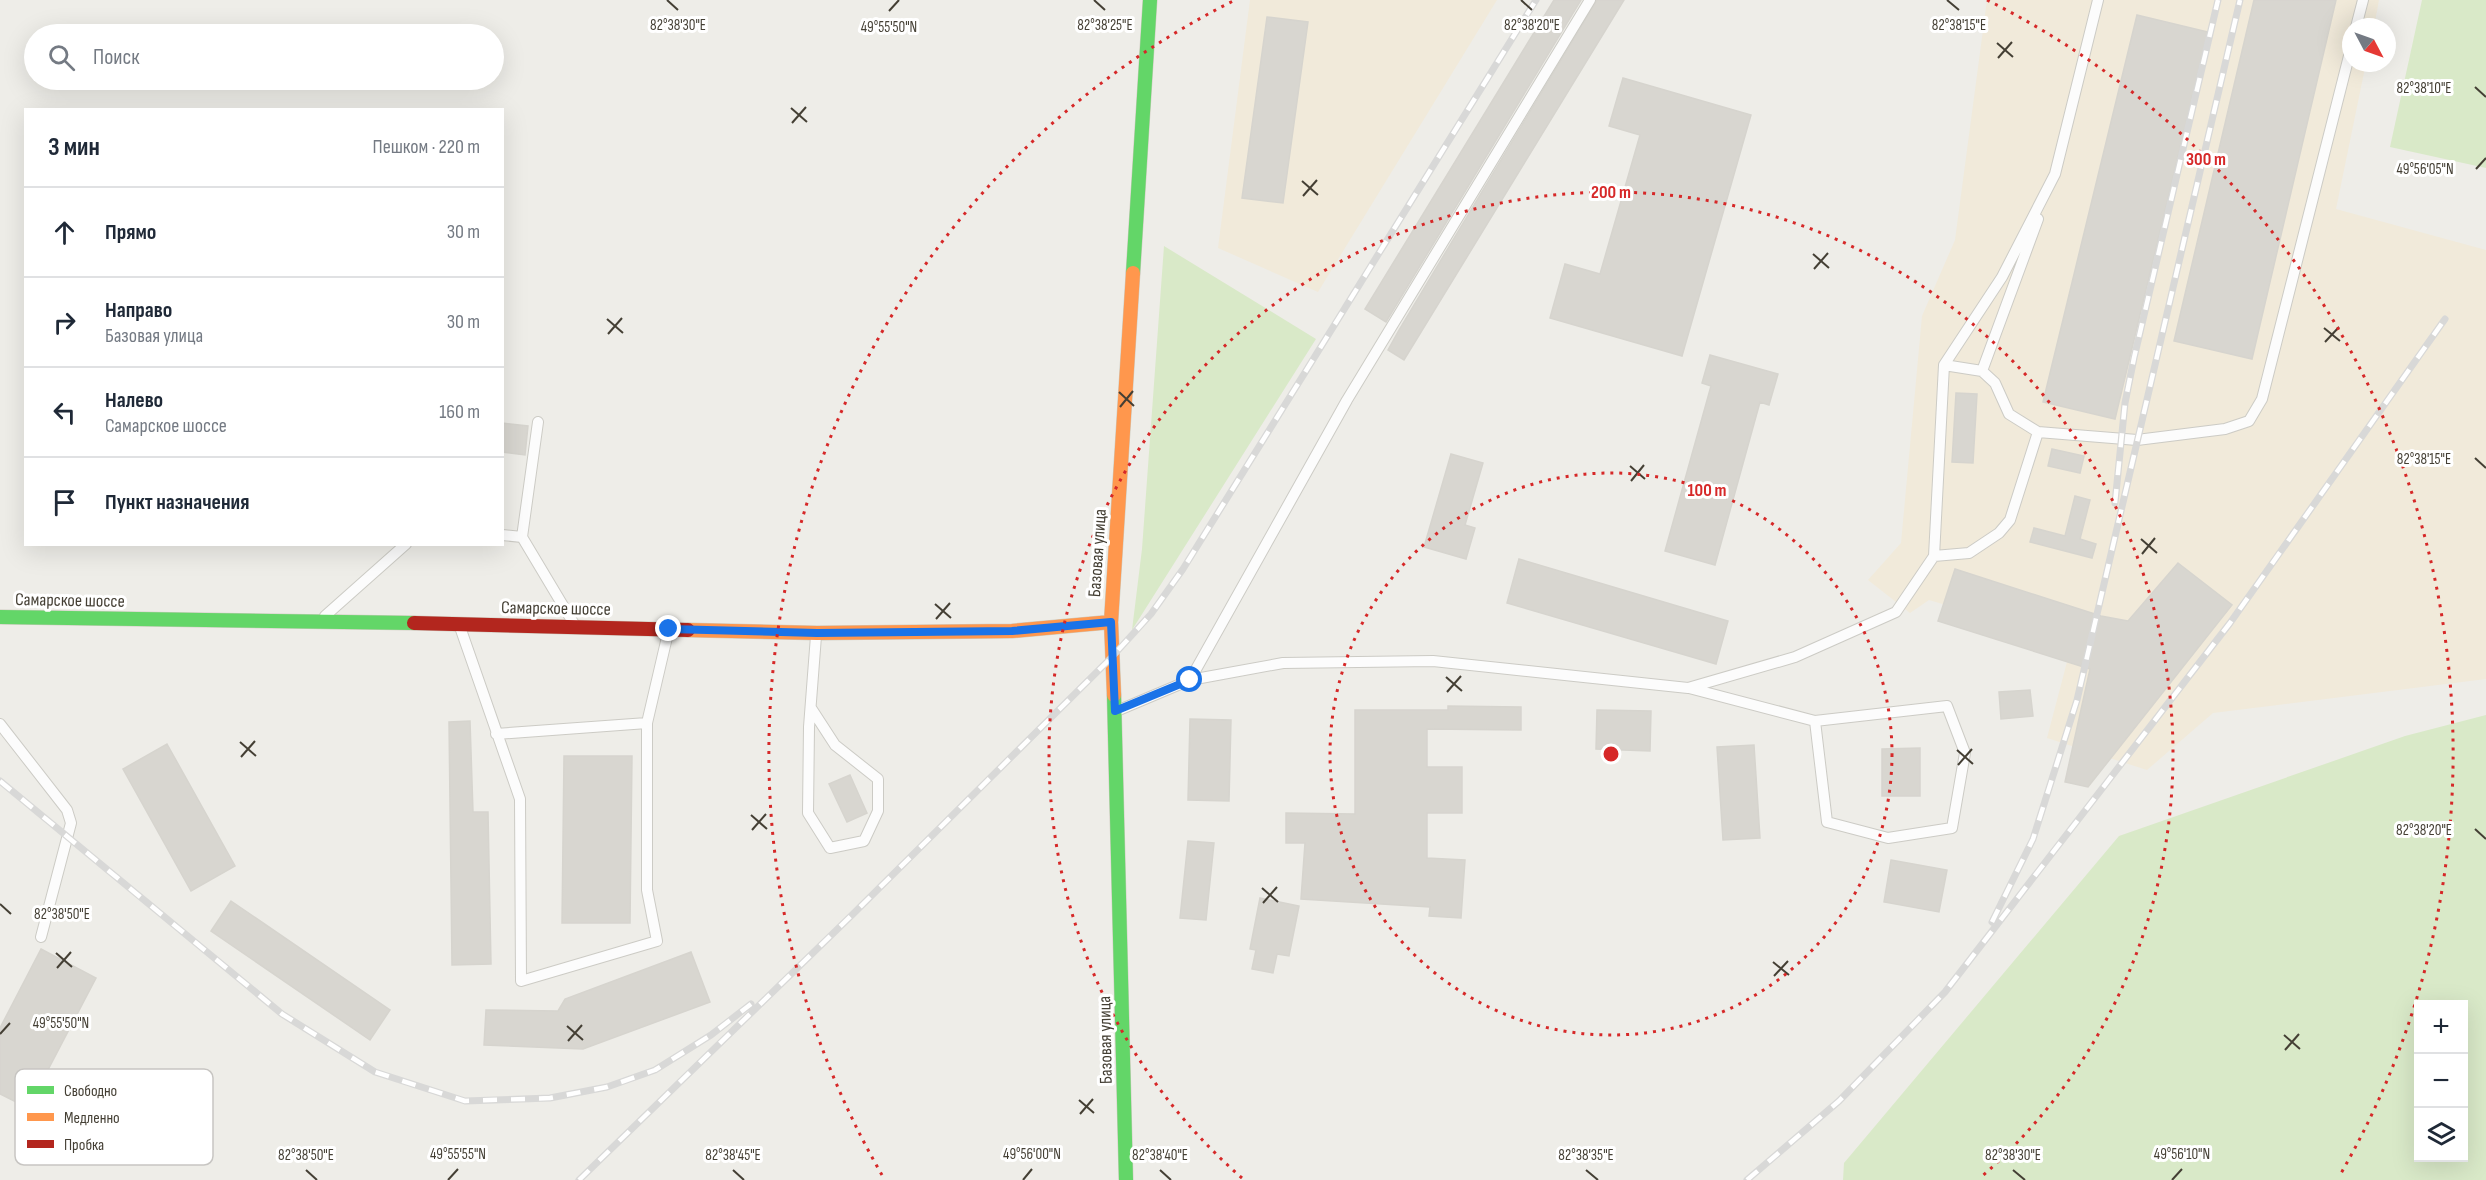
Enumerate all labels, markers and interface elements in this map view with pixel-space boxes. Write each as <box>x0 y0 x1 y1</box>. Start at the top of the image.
text: 82°38'30"E <box>650 16 706 35</box>
text: 82°38'25"E <box>1077 16 1133 35</box>
text: 82°38'20"E <box>1504 16 1560 35</box>
text: 82°38'15"E <box>1932 16 1986 35</box>
text: 49°55'50"N <box>861 18 917 37</box>
north arrow <box>2342 18 2396 72</box>
search box <box>24 24 504 90</box>
icon: search <box>45 41 78 74</box>
text: Поиск <box>93 44 139 71</box>
text: 82°38'10"E <box>2396 79 2452 98</box>
text: 3 мин <box>48 132 100 163</box>
text: Пешком · 220 m <box>373 135 480 159</box>
text: 300 m <box>2186 149 2226 170</box>
text: 49°56'05"N <box>2396 160 2454 179</box>
text: 200 m <box>1591 182 1631 203</box>
icon: ahead <box>48 216 81 249</box>
text: Прямо <box>105 219 156 246</box>
text: 30 m <box>447 220 480 244</box>
text: Направо <box>105 297 172 324</box>
icon: right <box>48 306 81 339</box>
text: 30 m <box>447 310 480 334</box>
text: Базовая улица <box>105 324 203 348</box>
text: Налево <box>105 387 163 414</box>
icon: left <box>48 396 81 429</box>
text: 160 m <box>439 400 480 424</box>
text: Самарское шоссе <box>105 414 227 438</box>
text: 82°38'15"E <box>2397 450 2451 469</box>
text: 100 m <box>1688 480 1727 501</box>
icon: arrive <box>48 486 81 519</box>
text: Пункт назначения <box>105 489 249 516</box>
street label: Базовая улица <box>1084 508 1111 598</box>
street label: Самарское шоссе <box>15 589 125 612</box>
street label: Самарское шоссе <box>501 597 611 620</box>
route end <box>655 615 681 641</box>
route start <box>1176 666 1202 692</box>
centre of rings <box>1601 744 1621 764</box>
text: 82°38'20"E <box>2396 821 2452 840</box>
text: 82°38'50"E <box>34 905 90 924</box>
street label: Базовая улица <box>1094 996 1117 1084</box>
map controls <box>2414 1000 2468 1162</box>
button: + <box>2414 1000 2468 1054</box>
text: 49°55'50"N <box>33 1014 89 1033</box>
button: − <box>2414 1054 2468 1108</box>
legend <box>15 1069 213 1165</box>
text: Свободно <box>64 1082 117 1101</box>
button: layers <box>2414 1108 2468 1162</box>
text: Медленно <box>64 1109 120 1128</box>
text: Пробка <box>64 1136 104 1155</box>
text: 49°55'55"N <box>430 1145 486 1164</box>
text: 49°56'00"N <box>1003 1145 1061 1164</box>
text: 49°56'10"N <box>2154 1145 2210 1164</box>
text: 82°38'50"E <box>278 1146 334 1165</box>
text: 82°38'45"E <box>705 1146 761 1165</box>
text: 82°38'40"E <box>1132 1146 1188 1165</box>
text: 82°38'35"E <box>1558 1146 1614 1165</box>
text: 82°38'30"E <box>1985 1146 2041 1165</box>

